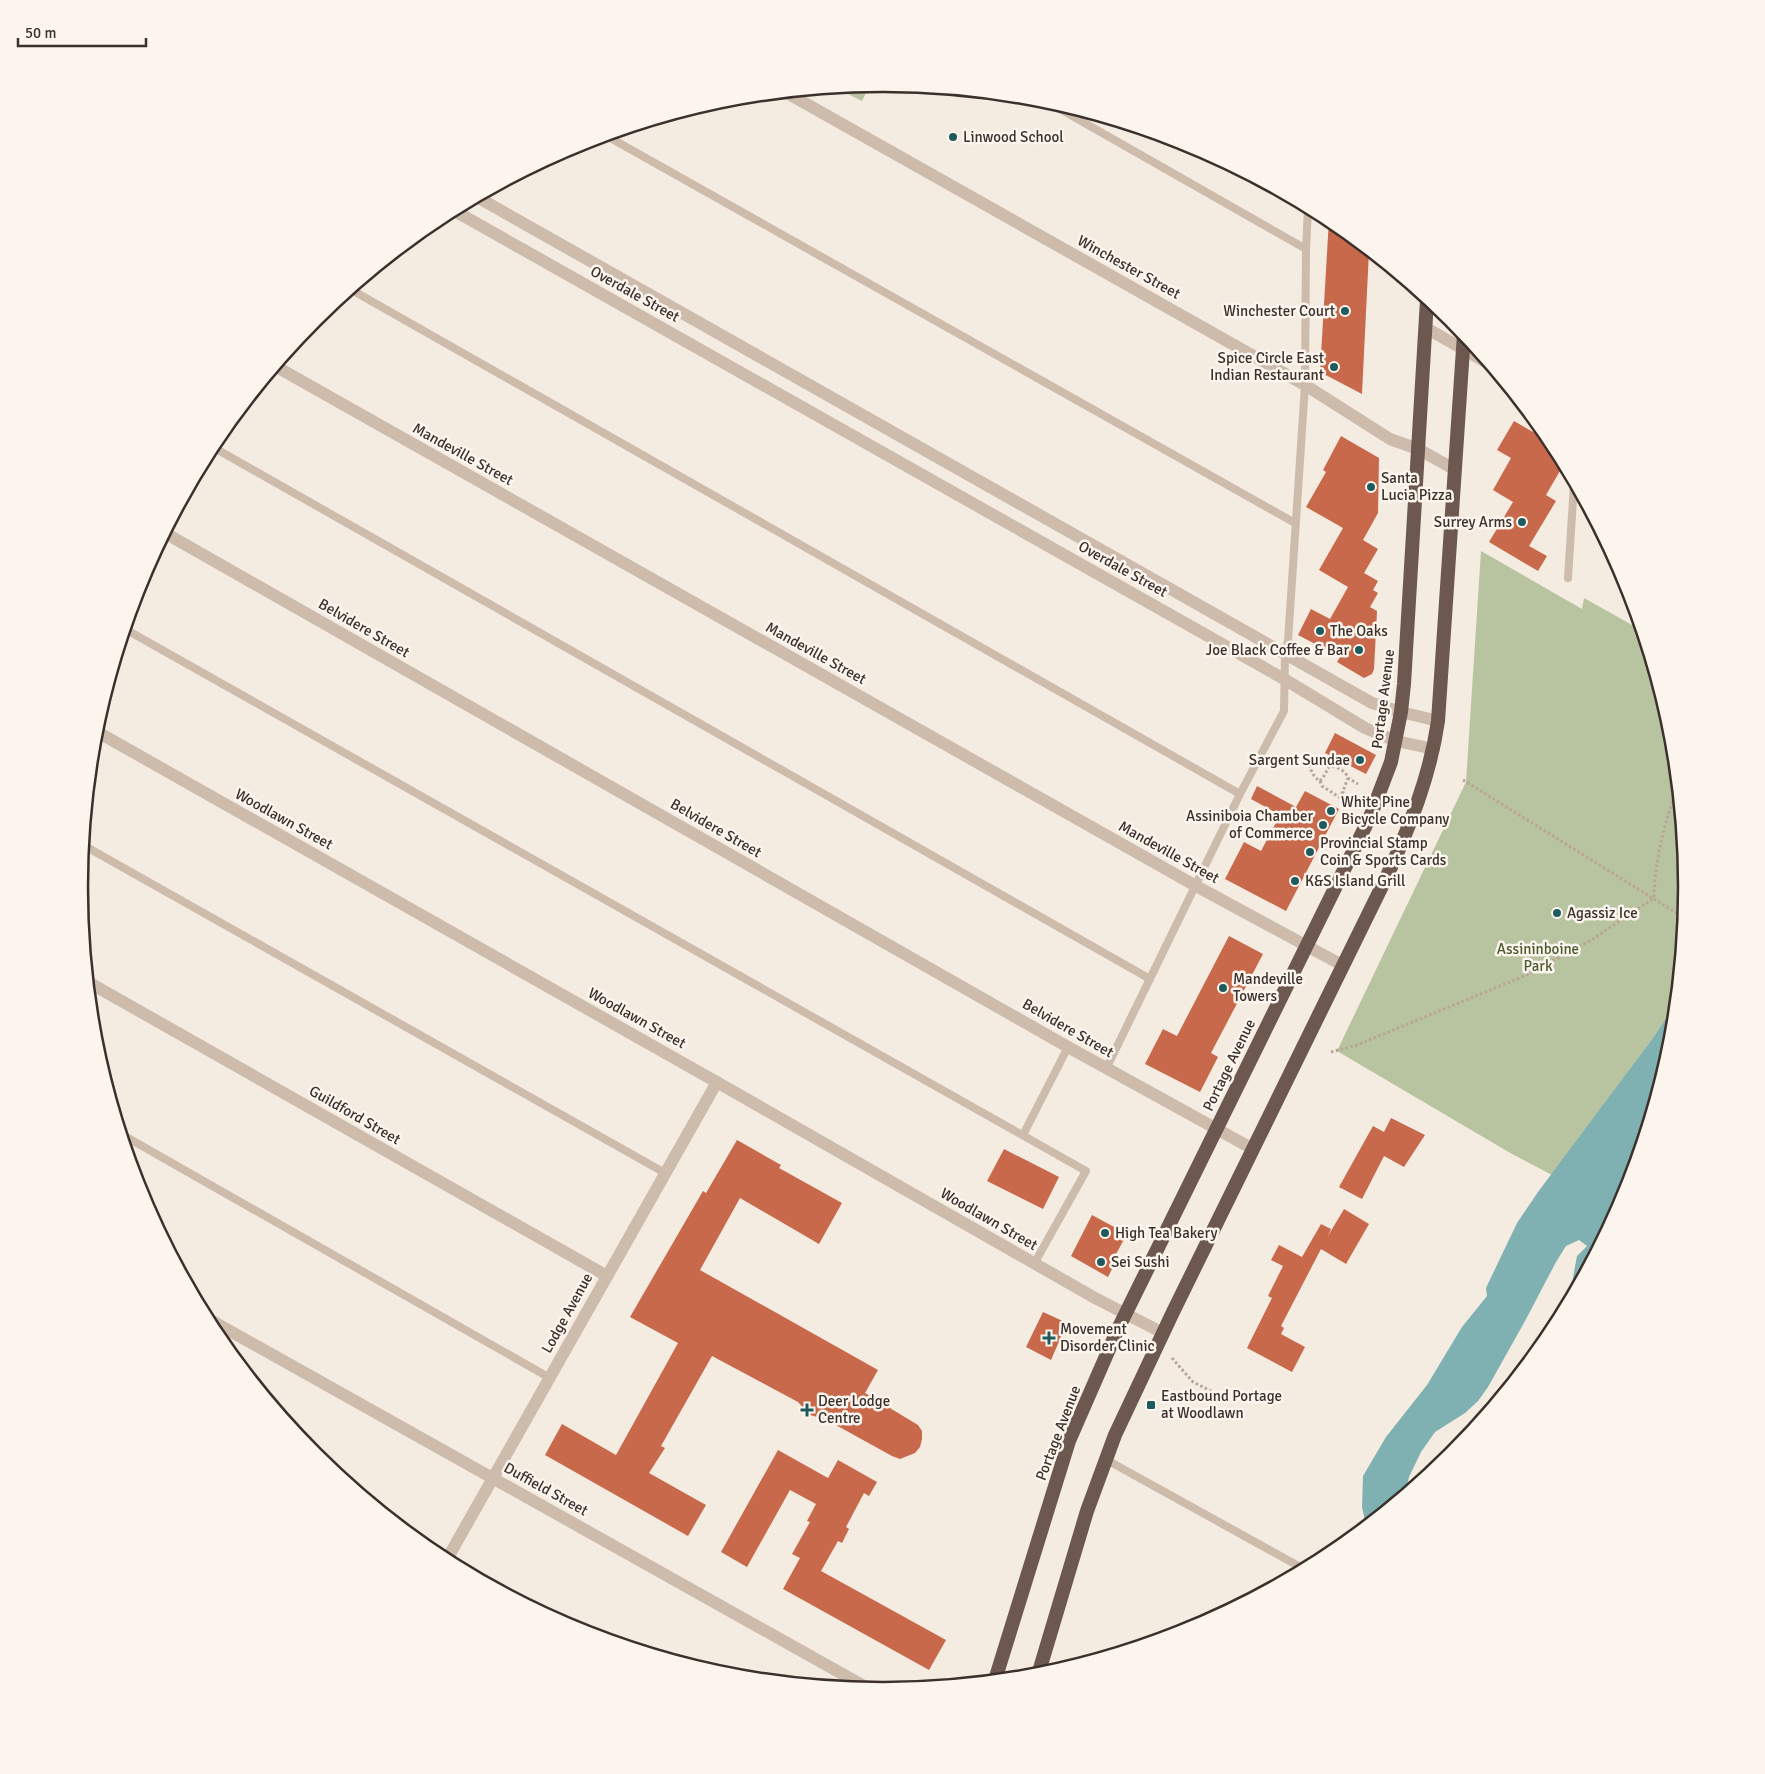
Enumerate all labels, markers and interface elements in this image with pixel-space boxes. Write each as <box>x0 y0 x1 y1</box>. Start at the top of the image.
scale bar <box>18 15 145 47</box>
text: 50 m <box>25 24 56 42</box>
place label: Linwood School <box>963 128 1064 146</box>
marker: Linwood School <box>947 131 959 143</box>
street label: Winchester Street <box>1074 231 1184 303</box>
street label: Overdale Street <box>587 262 683 326</box>
place label: Winchester Court <box>1223 302 1335 320</box>
marker: Winchester Court <box>1339 305 1351 317</box>
place label: Spice Circle East Indian Restaurant <box>1210 349 1324 384</box>
marker: Spice Circle East Indian Restaurant <box>1328 361 1340 373</box>
street label: Mandeville Street <box>410 419 516 489</box>
place label: Santa Lucia Pizza <box>1381 469 1452 504</box>
marker: Santa Lucia Pizza <box>1365 481 1377 493</box>
place label: Surrey Arms <box>1434 513 1512 531</box>
marker: Surrey Arms <box>1516 516 1528 528</box>
street label: Overdale Street <box>1075 537 1171 601</box>
street label: Belvidere Street <box>315 595 413 661</box>
street label: Mandeville Street <box>763 618 869 688</box>
place label: The Oaks <box>1330 622 1388 640</box>
marker: The Oaks <box>1314 625 1326 637</box>
place label: Joe Black Coffee & Bar <box>1205 641 1349 659</box>
marker: Joe Black Coffee & Bar <box>1353 644 1365 656</box>
street label: Portage Avenue <box>1368 648 1398 750</box>
place label: Sargent Sundae <box>1249 751 1350 769</box>
marker: Sargent Sundae <box>1354 754 1366 766</box>
street label: Woodlawn Street <box>232 785 336 853</box>
place label: White Pine Bicycle Company <box>1341 793 1449 828</box>
street label: Belvidere Street <box>667 795 765 861</box>
marker: White Pine Bicycle Company <box>1325 805 1337 817</box>
place label: Assiniboia Chamber of Commerce <box>1186 807 1313 842</box>
street label: Mandeville Street <box>1116 817 1222 887</box>
marker: Assiniboia Chamber of Commerce <box>1317 819 1329 831</box>
place label: Provincial Stamp Coin & Sports Cards <box>1320 834 1447 869</box>
marker: Provincial Stamp Coin & Sports Cards <box>1304 846 1316 858</box>
place label: K&S Island Grill <box>1305 872 1405 890</box>
marker: K&S Island Grill <box>1289 875 1301 887</box>
place label: Agassiz Ice <box>1567 904 1638 922</box>
marker: Agassiz Ice <box>1551 907 1563 919</box>
park label: Assininboine Park <box>1497 940 1579 975</box>
place label: Mandeville Towers <box>1233 970 1303 1005</box>
marker: Mandeville Towers <box>1217 982 1229 994</box>
street label: Woodlawn Street <box>585 984 689 1052</box>
street label: Belvidere Street <box>1019 995 1117 1061</box>
street label: Portage Avenue <box>1199 1016 1259 1114</box>
street label: Guildford Street <box>306 1082 404 1148</box>
street label: Woodlawn Street <box>937 1184 1041 1254</box>
place label: High Tea Bakery <box>1115 1224 1217 1242</box>
marker: High Tea Bakery <box>1099 1227 1111 1239</box>
place label: Sei Sushi <box>1111 1253 1170 1271</box>
marker: Sei Sushi <box>1095 1256 1107 1268</box>
street label: Lodge Avenue <box>538 1270 596 1356</box>
place label: Movement Disorder Clinic <box>1060 1320 1155 1355</box>
marker: Movement Disorder Clinic <box>1042 1331 1056 1345</box>
street label: Portage Avenue <box>1032 1383 1084 1483</box>
place label: Eastbound Portage at Woodlawn <box>1161 1387 1282 1422</box>
place label: Deer Lodge Centre <box>818 1392 890 1427</box>
marker: Eastbound Portage at Woodlawn <box>1145 1399 1157 1411</box>
marker: Deer Lodge Centre <box>800 1403 814 1417</box>
street label: Duffield Street <box>501 1458 591 1520</box>

